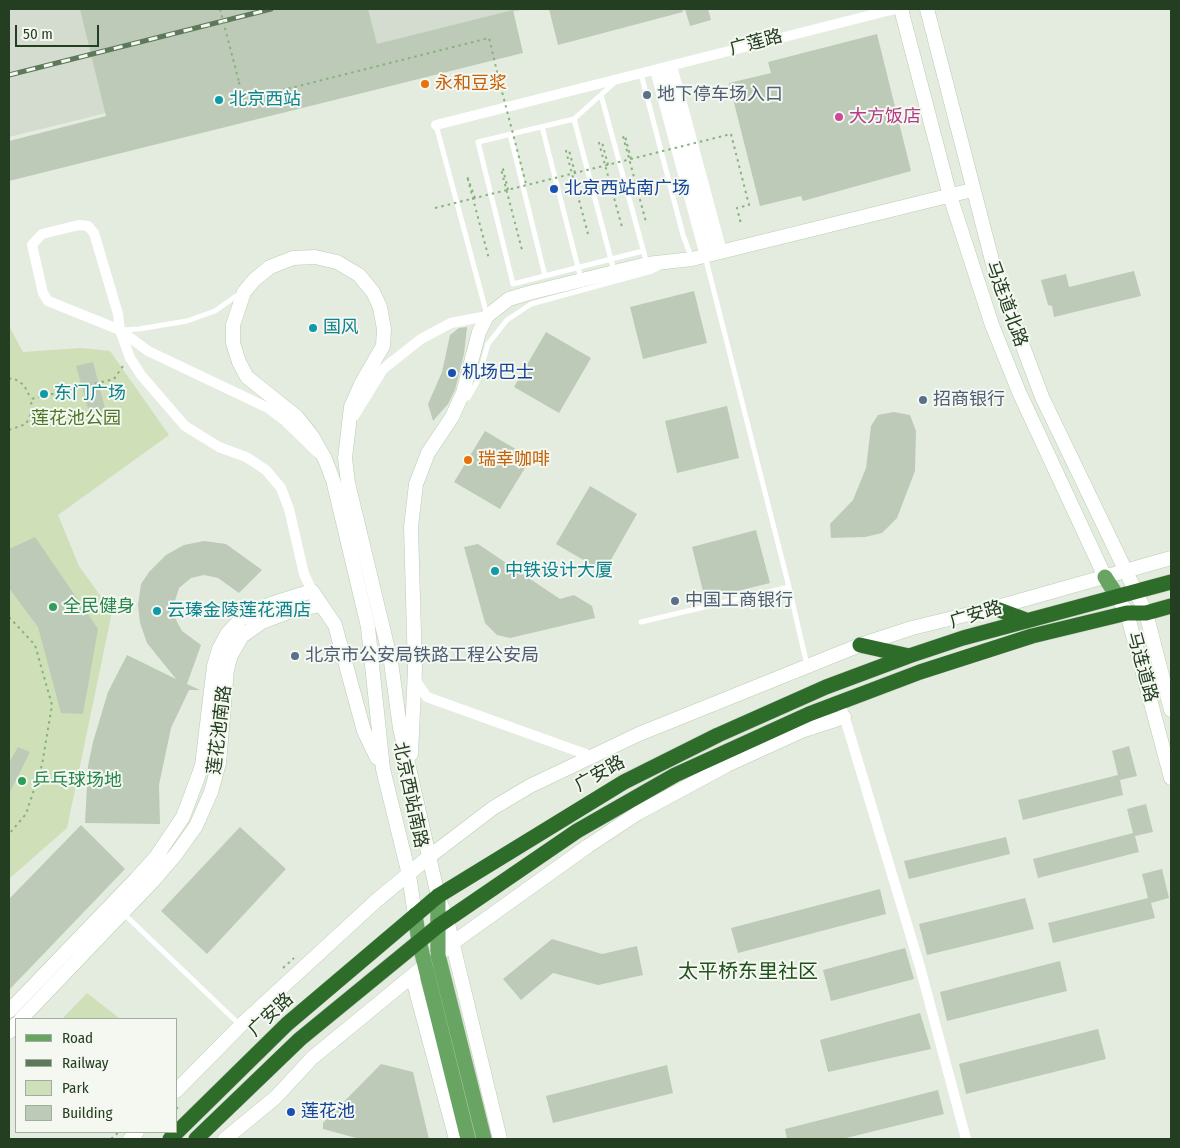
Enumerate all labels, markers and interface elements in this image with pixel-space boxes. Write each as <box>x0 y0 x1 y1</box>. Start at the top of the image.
scale bar <box>18 15 101 47</box>
text: 50 m <box>23 25 53 43</box>
street label: 广莲路 <box>727 26 785 60</box>
place label: 永和豆浆 <box>435 73 507 95</box>
marker: 永和豆浆 <box>419 78 431 90</box>
place label: 地下停车场入口 <box>657 84 783 106</box>
place label: 北京西站 <box>229 89 301 111</box>
marker: 地下停车场入口 <box>641 89 653 101</box>
marker: 北京西站 <box>213 94 225 106</box>
place label: 大方饭店 <box>849 106 921 128</box>
marker: 大方饭店 <box>833 111 845 123</box>
place label: 北京西站南广场 <box>564 178 690 200</box>
marker: 北京西站南广场 <box>548 183 560 195</box>
street label: 马连道北路 <box>980 258 1032 350</box>
place label: 国风 <box>323 317 359 339</box>
marker: 国风 <box>307 322 319 334</box>
place label: 机场巴士 <box>462 362 534 384</box>
marker: 机场巴士 <box>446 367 458 379</box>
place label: 东门广场 <box>54 383 126 405</box>
marker: 东门广场 <box>38 388 50 400</box>
place label: 招商银行 <box>933 389 1005 411</box>
marker: 招商银行 <box>917 394 929 406</box>
park label: 莲花池公园 <box>31 408 121 430</box>
place label: 瑞幸咖啡 <box>478 449 550 471</box>
marker: 瑞幸咖啡 <box>462 454 474 466</box>
place label: 中铁设计大厦 <box>505 560 613 582</box>
marker: 中铁设计大厦 <box>489 565 501 577</box>
place label: 中国工商银行 <box>685 590 793 612</box>
marker: 中国工商银行 <box>669 595 681 607</box>
place label: 全民健身 <box>63 596 135 618</box>
street label: 广安路 <box>947 597 1005 633</box>
place label: 云瑧金陵莲花酒店 <box>167 600 311 622</box>
marker: 全民健身 <box>47 601 59 613</box>
marker: 云瑧金陵莲花酒店 <box>151 605 163 617</box>
street label: 马连道路 <box>1122 629 1162 705</box>
place label: 北京市公安局铁路工程公安局 <box>305 645 539 667</box>
marker: 北京市公安局铁路工程公安局 <box>289 650 301 662</box>
street label: 莲花池南路 <box>204 684 236 776</box>
street label: 北京西站南路 <box>388 740 432 850</box>
street label: 广安路 <box>571 751 629 797</box>
place label: 乒乓球场地 <box>32 770 122 792</box>
marker: 乒乓球场地 <box>16 775 28 787</box>
district label: 太平桥东里社区 <box>678 960 818 984</box>
street label: 广安路 <box>244 989 298 1041</box>
legend <box>15 1018 178 1133</box>
text: Road <box>62 1029 93 1047</box>
text: Railway <box>62 1054 109 1072</box>
text: Park <box>62 1079 89 1097</box>
place label: 莲花池 <box>301 1101 355 1123</box>
text: Building <box>62 1104 113 1122</box>
marker: 莲花池 <box>285 1106 297 1118</box>

